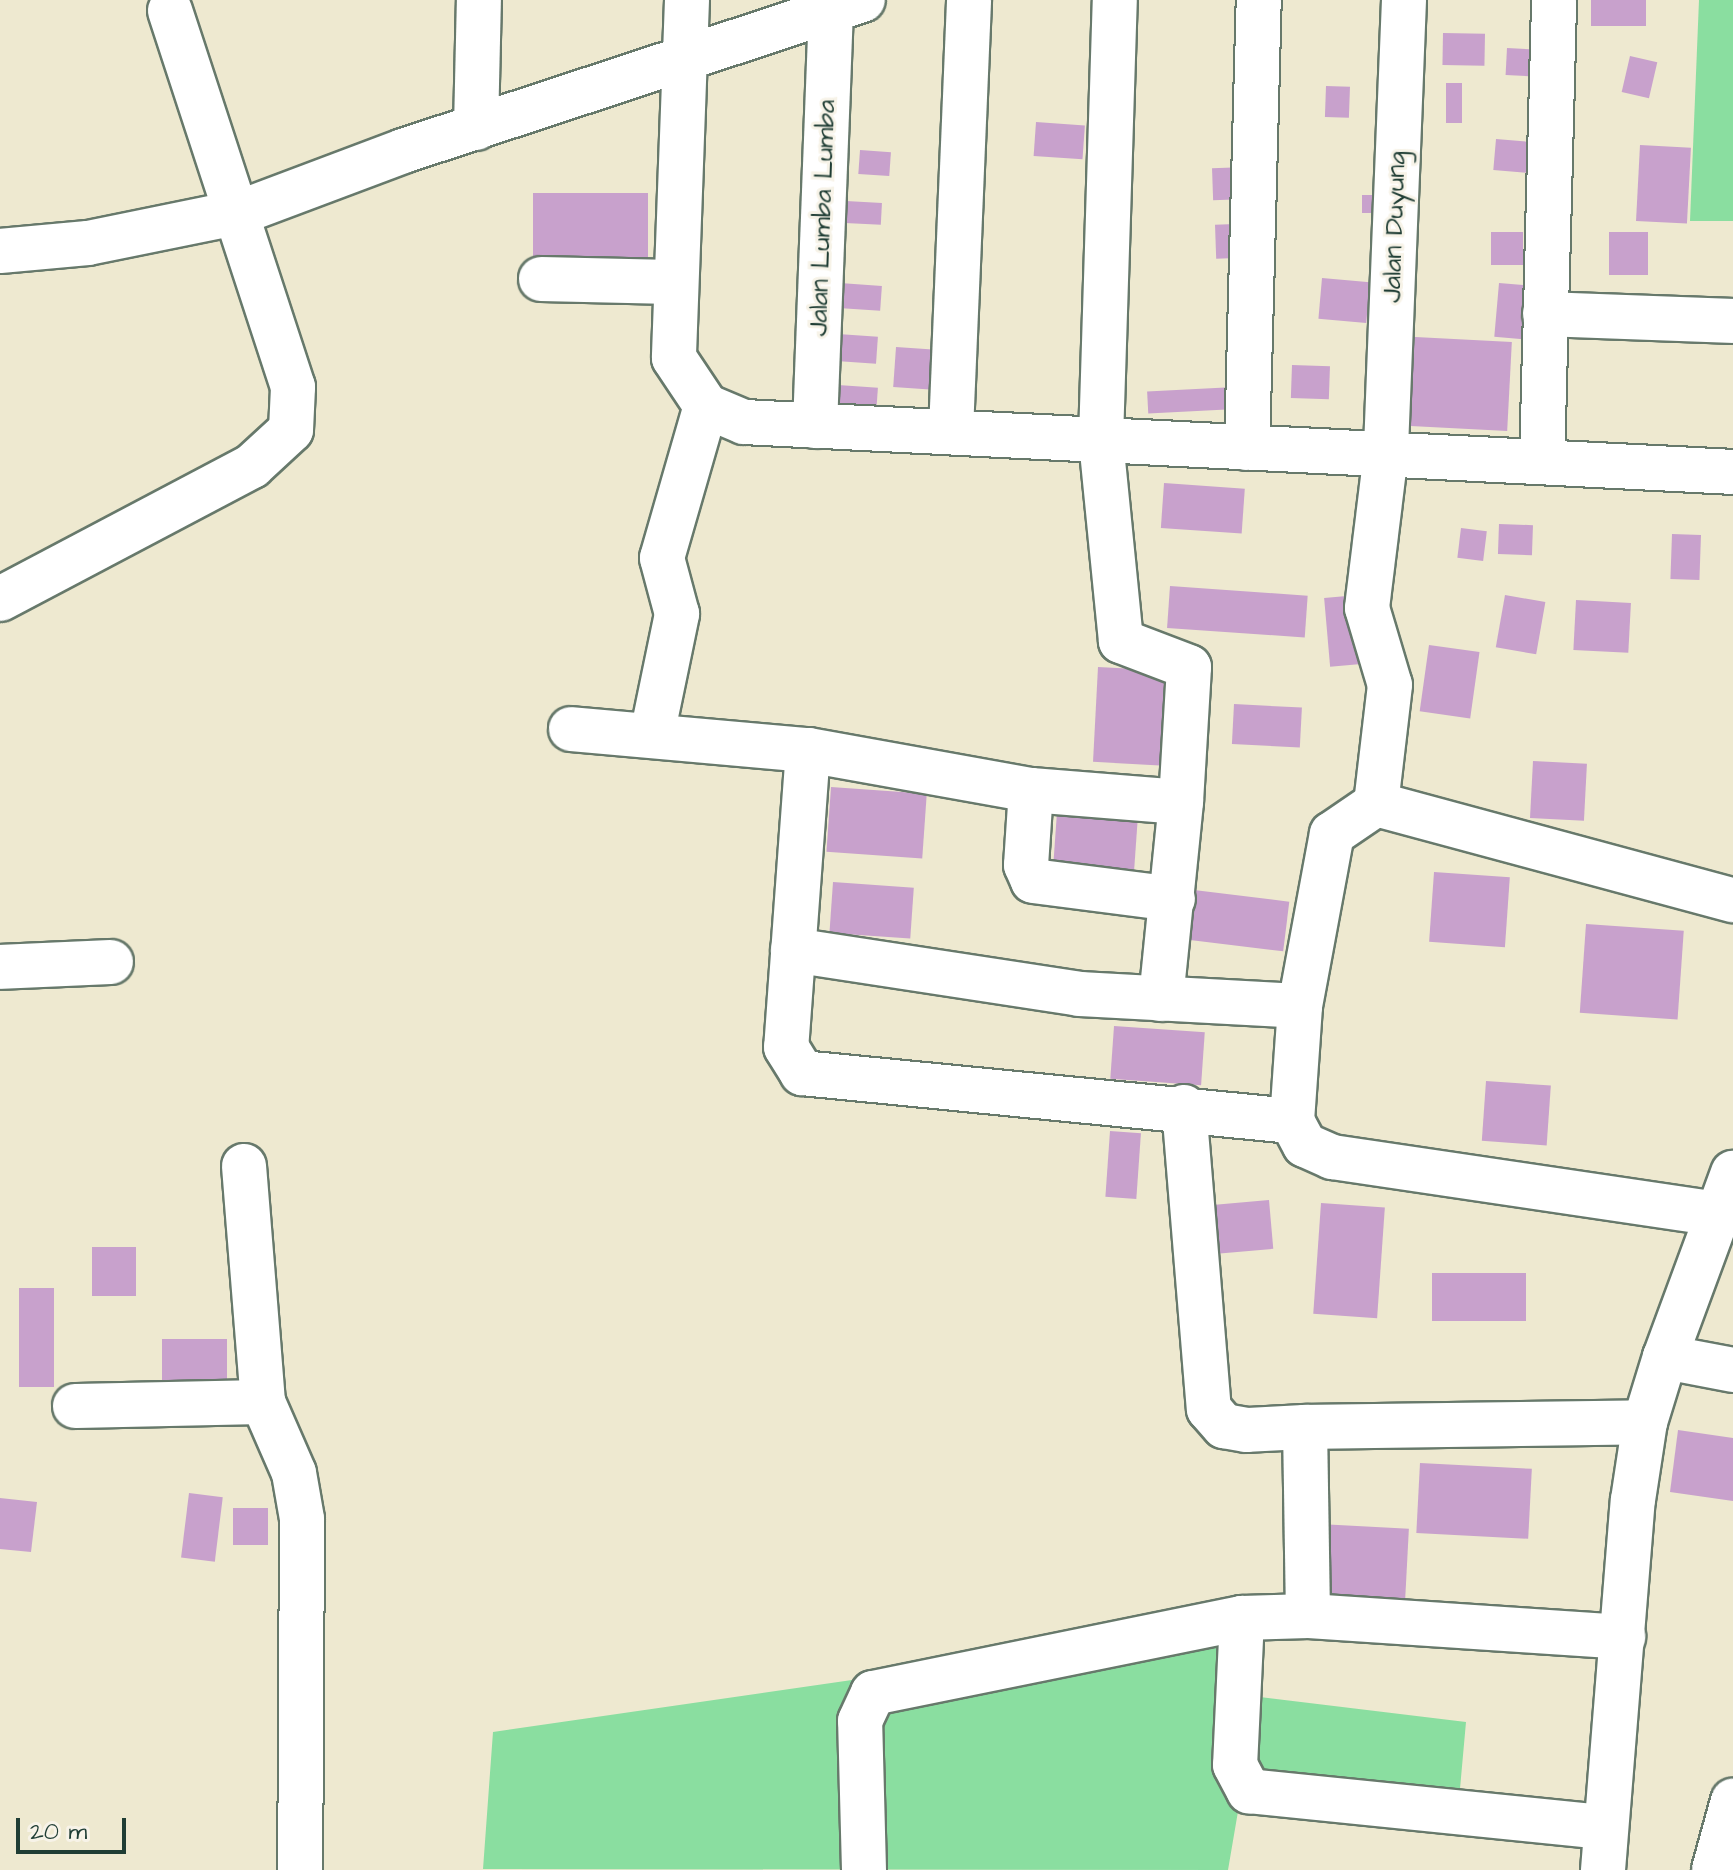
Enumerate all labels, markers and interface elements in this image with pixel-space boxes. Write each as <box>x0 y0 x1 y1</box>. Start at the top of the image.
street label: Jalan Lumba Lumba <box>803 99 843 337</box>
street label: Jalan Duyung <box>1377 151 1413 303</box>
scale bar <box>20 1802 130 1852</box>
text: 20 m <box>30 1815 87 1849</box>

